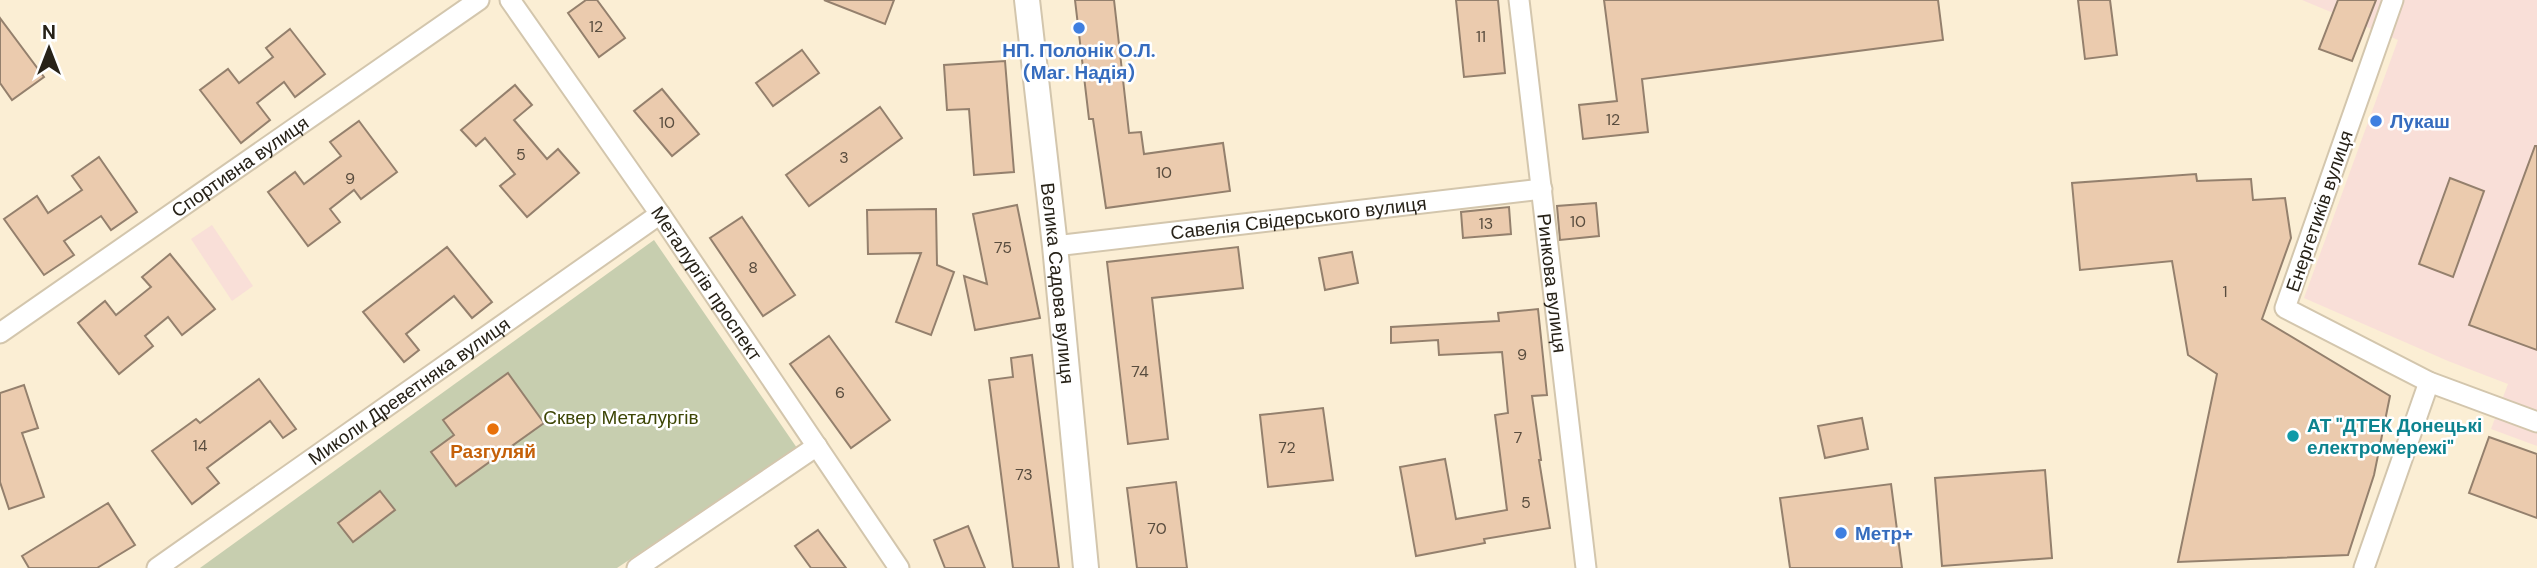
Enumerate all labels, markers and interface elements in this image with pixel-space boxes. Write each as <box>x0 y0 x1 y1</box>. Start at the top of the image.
north arrow <box>14 14 84 84</box>
house number: 12 <box>589 16 603 37</box>
text: N <box>42 20 56 45</box>
marker: НП. Полонік О.Л. (Маг. Надія) <box>1071 20 1087 36</box>
house number: 11 <box>1476 26 1486 47</box>
place label: НП. Полонік О.Л. (Маг. Надія) <box>1002 38 1156 85</box>
house number: 12 <box>1606 109 1620 130</box>
place label: Лукаш <box>2390 109 2450 134</box>
street label: Спортивна вулиця <box>166 110 314 223</box>
house number: 10 <box>659 112 675 133</box>
marker: Лукаш <box>2368 113 2384 129</box>
street label: Енергетиків вулиця <box>2280 127 2359 295</box>
house number: 5 <box>516 144 526 165</box>
house number: 3 <box>839 147 849 168</box>
house number: 10 <box>1156 162 1172 183</box>
house number: 9 <box>345 168 355 189</box>
street label: Велика Садова вулиця <box>1035 181 1080 385</box>
street label: Савелія Свідерського вулиця <box>1169 191 1428 245</box>
street label: Металургів проспект <box>645 201 768 366</box>
house number: 10 <box>1570 211 1586 232</box>
street label: Ринкова вулиця <box>1531 212 1573 354</box>
house number: 13 <box>1479 213 1493 234</box>
house number: 75 <box>994 237 1012 258</box>
house number: 8 <box>748 257 758 278</box>
house number: 1 <box>2223 281 2228 302</box>
street label: Миколи Древетняка вулиця <box>303 311 515 471</box>
house number: 9 <box>1517 344 1527 365</box>
house number: 74 <box>1131 361 1149 382</box>
house number: 6 <box>835 382 845 403</box>
park label: Сквер Металургів <box>543 405 699 430</box>
place label: АТ "ДТЕК Донецькі електромережі" <box>2307 413 2482 460</box>
marker: Разгуляй <box>485 421 501 437</box>
house number: 7 <box>1514 427 1522 448</box>
marker: АТ "ДТЕК Донецькі електромережі" <box>2285 428 2301 444</box>
house number: 14 <box>193 435 208 456</box>
house number: 72 <box>1278 437 1296 458</box>
place label: Разгуляй <box>450 439 536 464</box>
house number: 73 <box>1015 464 1033 485</box>
house number: 5 <box>1521 492 1531 513</box>
house number: 70 <box>1147 518 1167 539</box>
place label: Метр+ <box>1855 521 1913 546</box>
marker: Метр+ <box>1833 525 1849 541</box>

